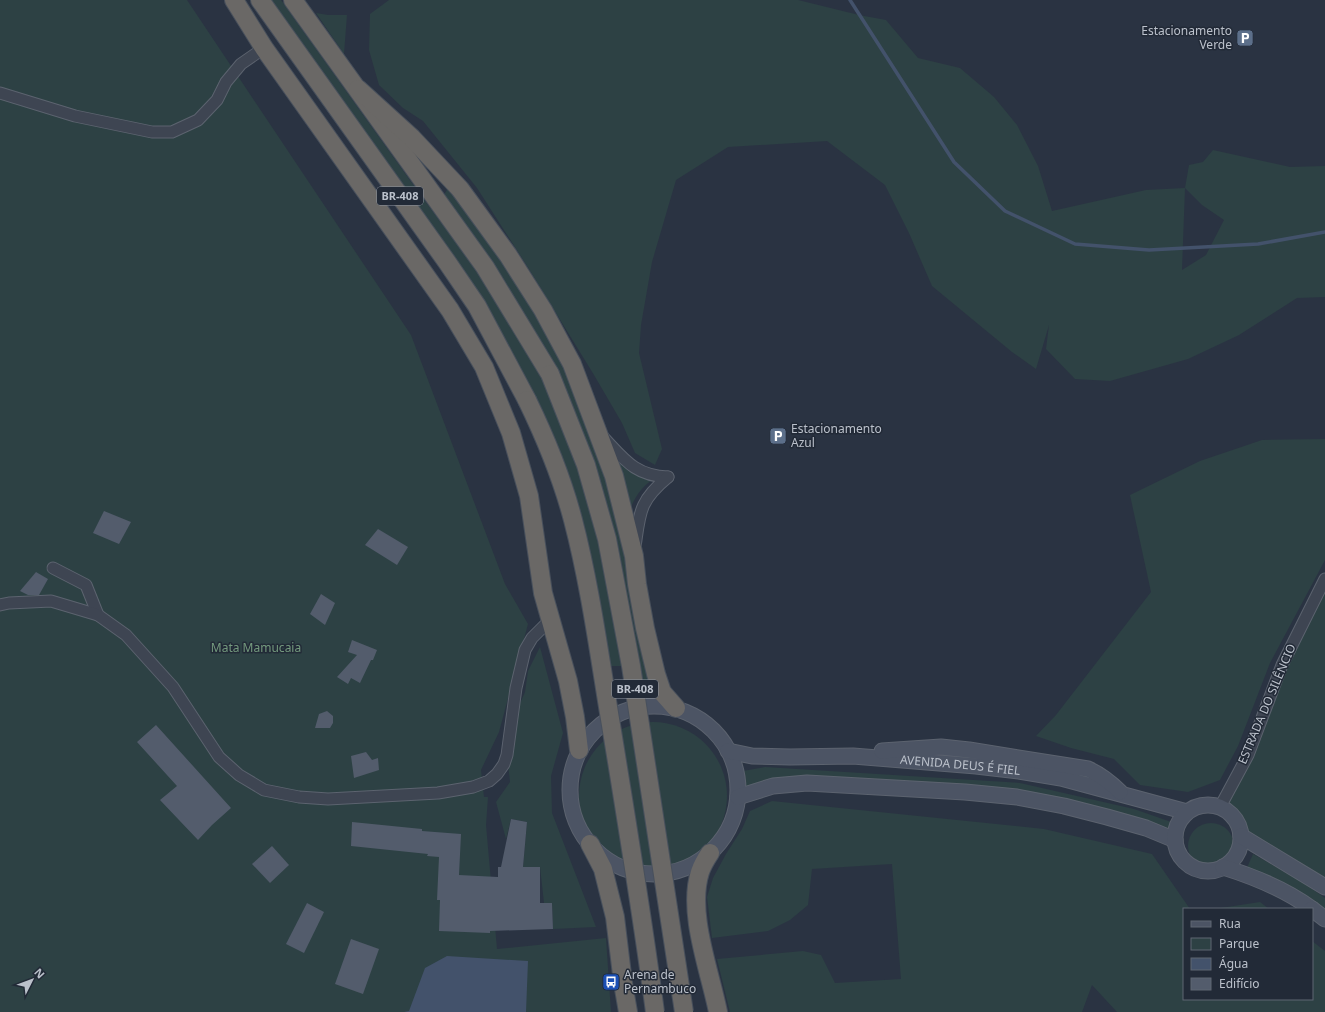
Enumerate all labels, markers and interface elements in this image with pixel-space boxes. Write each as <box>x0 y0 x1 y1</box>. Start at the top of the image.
place label: Estacionamento Verde <box>1141 22 1232 53</box>
parking icon: Estacionamento Verde <box>1235 28 1255 48</box>
road number: BR-408 <box>377 187 423 205</box>
place label: Estacionamento Azul <box>791 420 882 451</box>
parking icon: Estacionamento Azul <box>768 426 788 446</box>
park label: Mata Mamucaia <box>211 639 301 656</box>
street label: ESTRADA DO SILÊNCIO <box>1233 641 1300 767</box>
road number: BR-408 <box>612 680 658 698</box>
street label: AVENIDA DEUS É FIEL <box>899 751 1021 779</box>
legend <box>1183 908 1313 1000</box>
text: Rua <box>1219 915 1241 932</box>
text: Parque <box>1219 935 1260 952</box>
text: Água <box>1219 955 1248 972</box>
north arrow <box>12 960 52 1000</box>
text: N <box>31 965 48 981</box>
place label: Arena de Pernambuco <box>624 966 696 997</box>
bus stop icon: Arena de Pernambuco <box>601 972 621 992</box>
text: Edifício <box>1219 975 1260 992</box>

